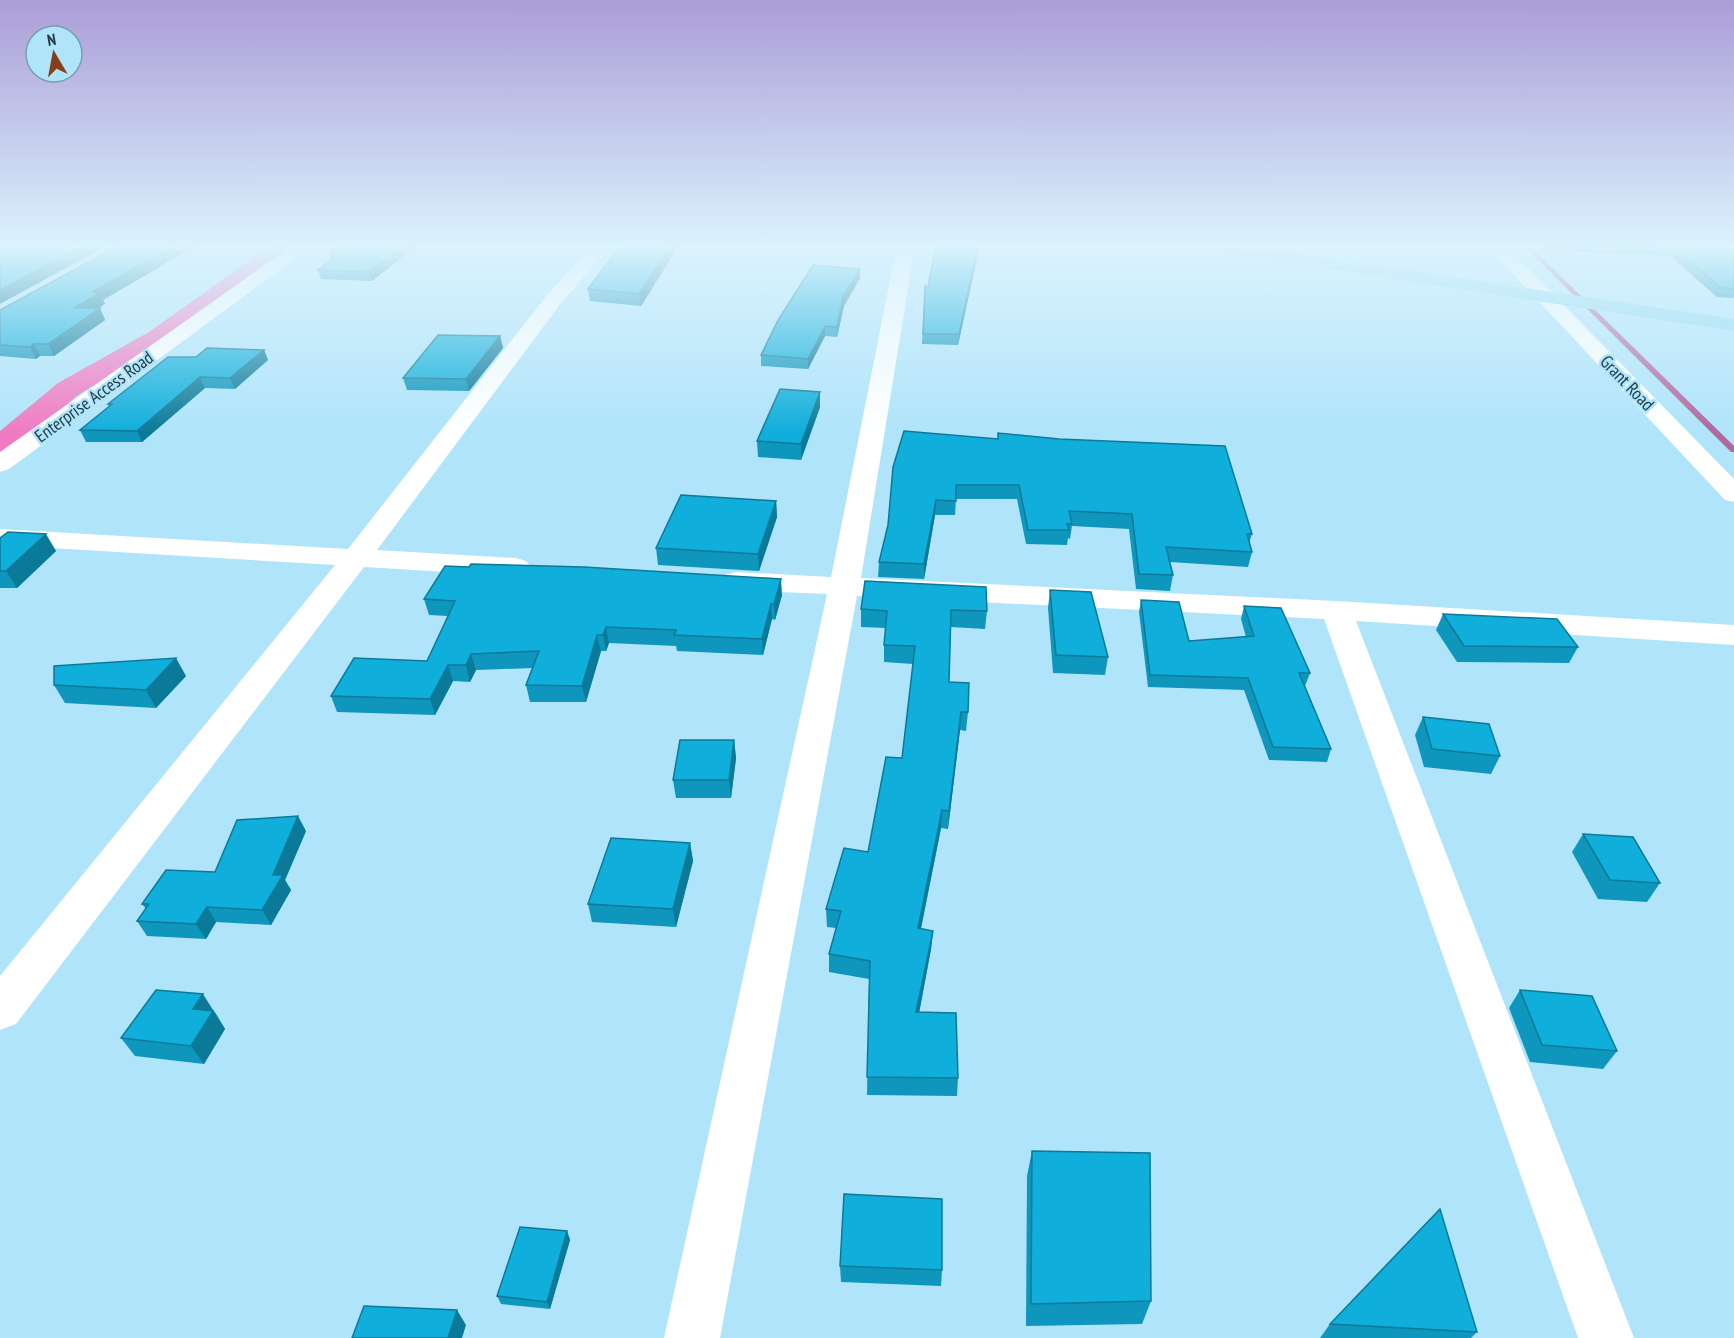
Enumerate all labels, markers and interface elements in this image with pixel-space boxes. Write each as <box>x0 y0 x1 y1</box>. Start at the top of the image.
north arrow <box>24 24 84 84</box>
text: N <box>45 29 57 50</box>
street label: Enterprise Access Road <box>30 346 157 447</box>
street label: Grant Road <box>1595 350 1659 415</box>

